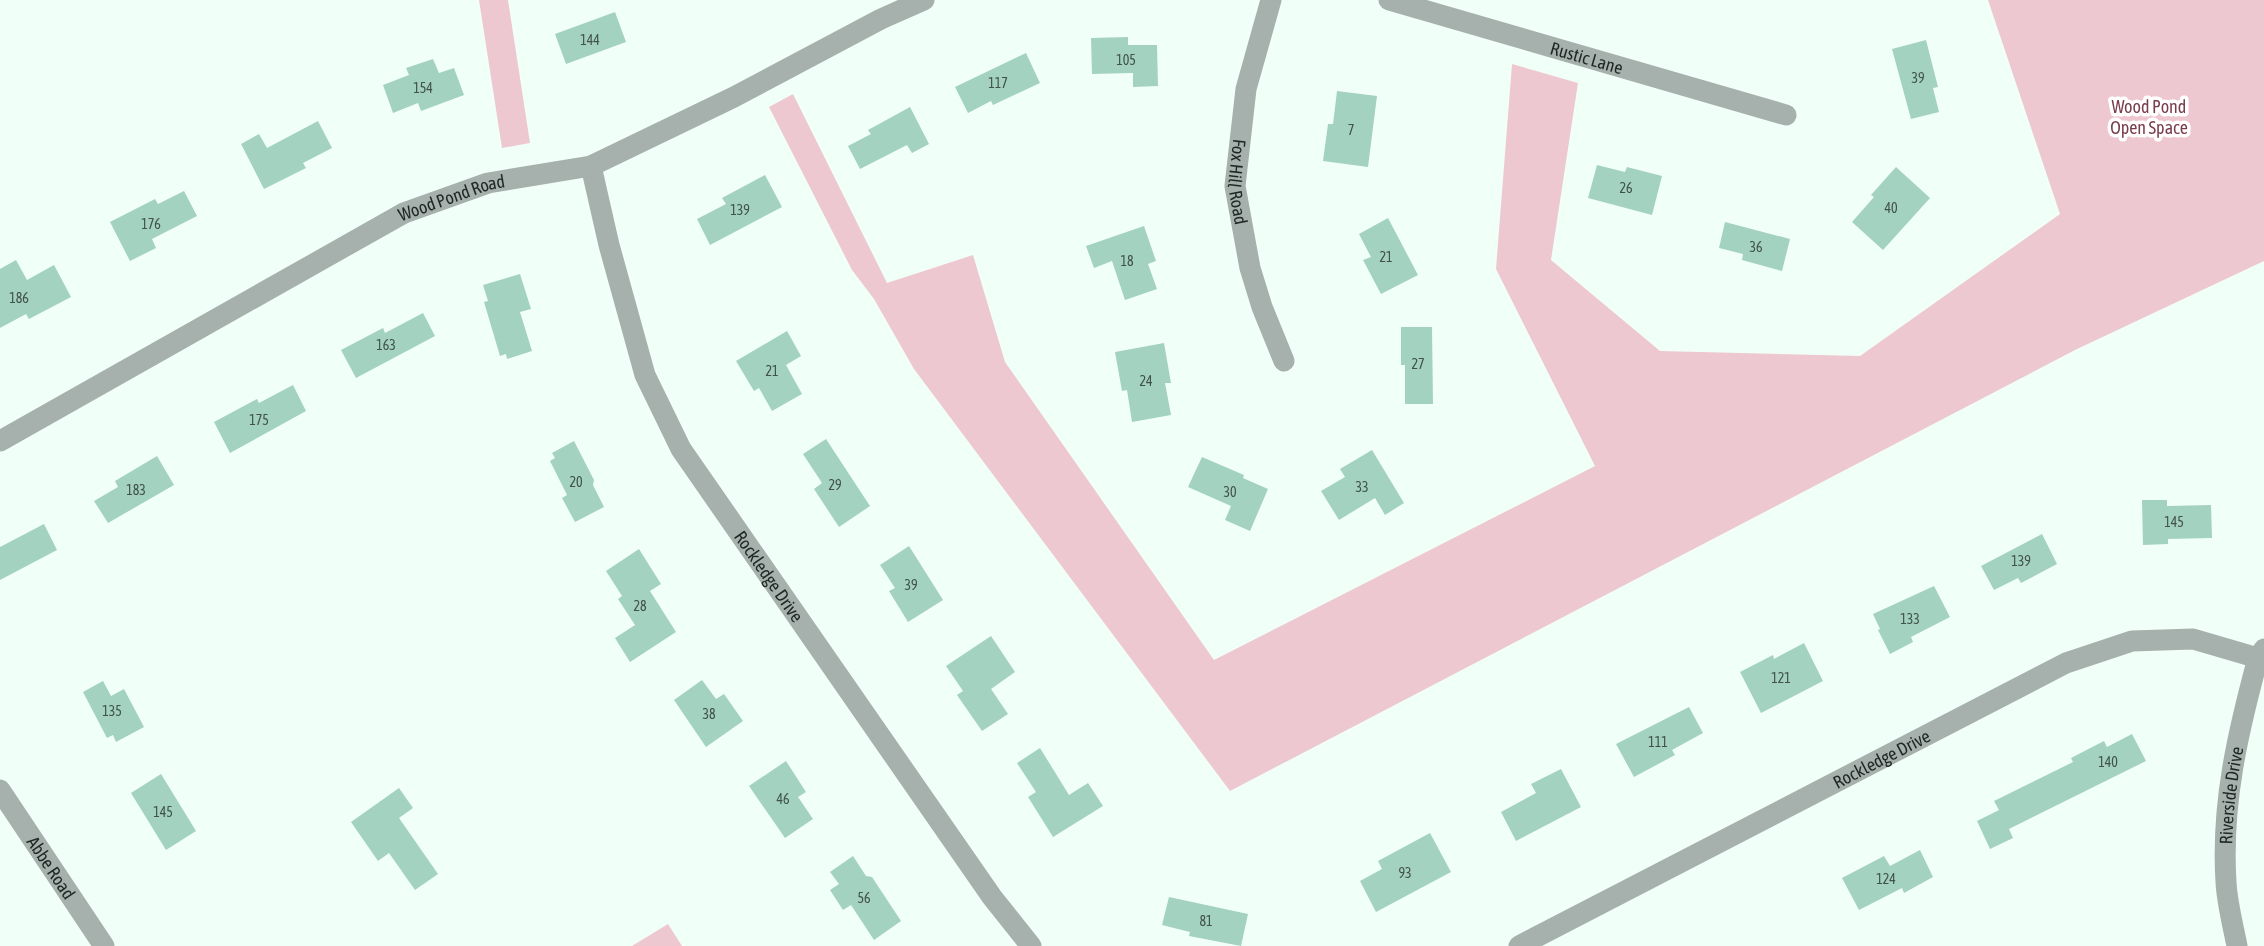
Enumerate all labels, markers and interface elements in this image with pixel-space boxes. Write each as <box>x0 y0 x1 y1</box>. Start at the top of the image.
house number: 144 <box>580 32 600 48</box>
street label: Rustic Lane <box>1548 37 1626 78</box>
house number: 105 <box>1116 52 1136 68</box>
house number: 39 <box>1911 70 1925 86</box>
house number: 117 <box>988 75 1008 91</box>
house number: 154 <box>413 80 433 96</box>
park label: Wood Pond Open Space <box>2110 96 2188 138</box>
house number: 7 <box>1348 122 1354 138</box>
street label: Fox Hill Road <box>1224 138 1252 226</box>
street label: Wood Pond Road <box>395 170 506 225</box>
house number: 26 <box>1619 180 1633 196</box>
house number: 40 <box>1884 200 1898 216</box>
house number: 139 <box>730 202 750 218</box>
house number: 176 <box>141 216 161 232</box>
house number: 36 <box>1749 239 1763 255</box>
house number: 21 <box>1379 249 1393 265</box>
house number: 18 <box>1120 253 1134 269</box>
house number: 186 <box>9 290 29 306</box>
house number: 163 <box>376 337 396 353</box>
house number: 27 <box>1411 356 1425 372</box>
house number: 21 <box>765 363 779 379</box>
house number: 24 <box>1139 373 1153 389</box>
house number: 175 <box>249 412 269 428</box>
house number: 20 <box>569 474 583 490</box>
house number: 29 <box>828 477 842 493</box>
house number: 33 <box>1355 479 1369 495</box>
house number: 183 <box>126 482 146 498</box>
house number: 30 <box>1223 484 1237 500</box>
house number: 145 <box>2164 514 2184 530</box>
street label: Rockledge Drive <box>730 526 808 626</box>
house number: 139 <box>2011 553 2031 569</box>
house number: 39 <box>904 577 918 593</box>
house number: 28 <box>633 598 647 614</box>
house number: 133 <box>1900 611 1920 627</box>
house number: 121 <box>1771 670 1791 686</box>
house number: 135 <box>102 703 122 719</box>
house number: 38 <box>702 706 716 722</box>
street label: Rockledge Drive <box>1829 725 1933 792</box>
house number: 111 <box>1648 734 1668 750</box>
street label: Riverside Drive <box>2215 745 2247 845</box>
house number: 140 <box>2098 754 2118 770</box>
house number: 46 <box>776 791 790 807</box>
house number: 145 <box>153 804 173 820</box>
street label: Abbe Road <box>23 832 80 903</box>
house number: 93 <box>1398 865 1412 881</box>
house number: 124 <box>1876 871 1896 887</box>
house number: 56 <box>857 890 871 906</box>
house number: 81 <box>1199 913 1213 929</box>

